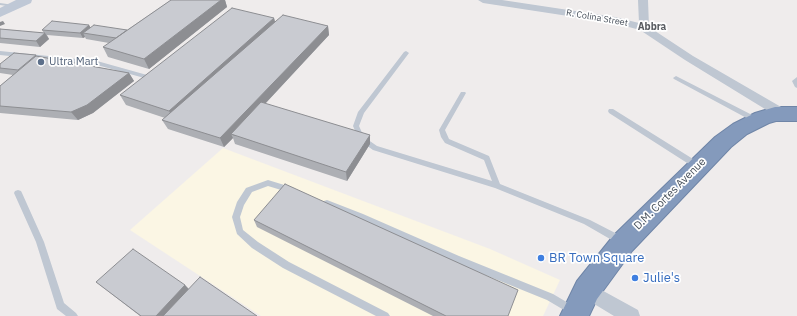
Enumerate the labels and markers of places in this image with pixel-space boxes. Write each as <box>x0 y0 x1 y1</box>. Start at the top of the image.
place label: Ultra Mart <box>49 55 98 69</box>
marker: Ultra Mart <box>36 57 46 67</box>
place label: BR Town Square <box>549 250 644 266</box>
marker: BR Town Square <box>536 253 546 263</box>
place label: Julie's <box>643 270 680 286</box>
marker: Julie's <box>630 273 640 283</box>

